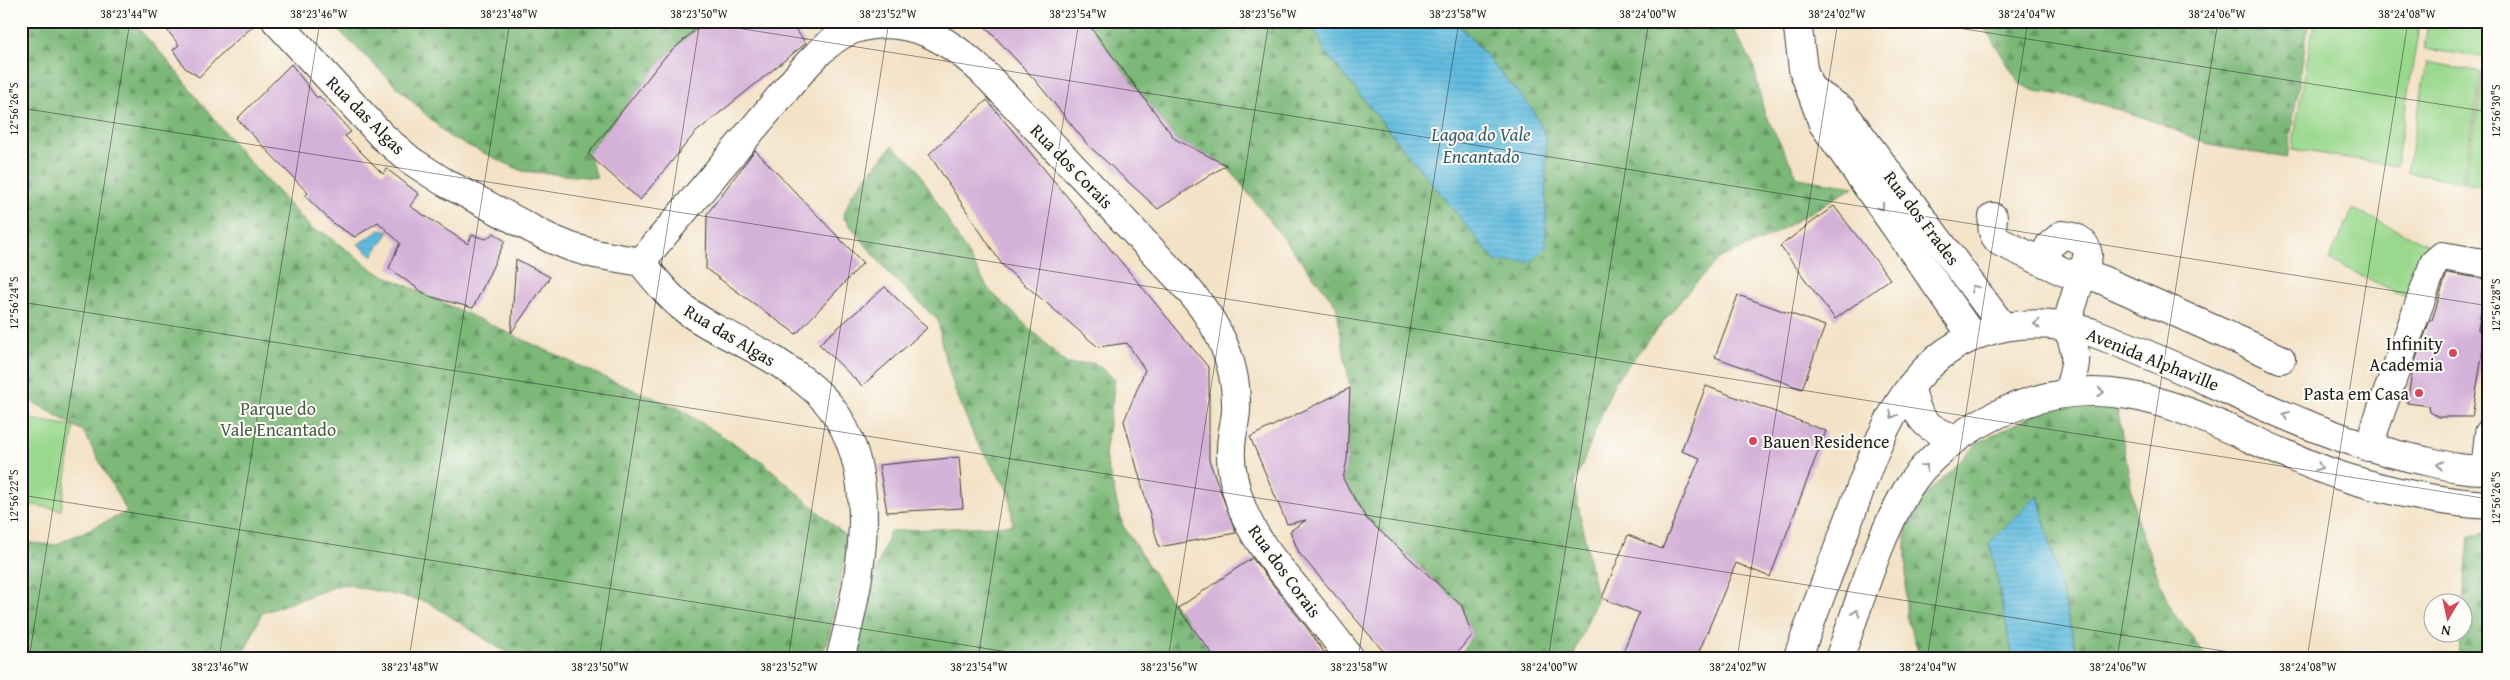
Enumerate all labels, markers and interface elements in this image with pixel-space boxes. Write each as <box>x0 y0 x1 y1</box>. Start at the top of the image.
text: 38°23'44"W <box>100 5 159 22</box>
text: 38°23'46"W <box>290 5 349 22</box>
text: 38°23'48"W <box>480 5 539 22</box>
text: 38°23'50"W <box>670 5 729 22</box>
text: 38°23'52"W <box>859 5 918 22</box>
text: 38°23'54"W <box>1049 5 1108 22</box>
text: 38°23'56"W <box>1239 5 1298 22</box>
text: 38°23'58"W <box>1429 5 1488 22</box>
text: 38°24'00"W <box>1619 5 1678 22</box>
text: 38°24'02"W <box>1808 5 1867 22</box>
text: 38°24'04"W <box>1998 5 2057 22</box>
text: 38°24'06"W <box>2188 5 2247 22</box>
text: 38°24'08"W <box>2378 5 2437 22</box>
street label: Rua das Algas <box>320 69 412 161</box>
text: 12°56'26"S <box>5 82 22 136</box>
text: 12°56'30"S <box>2487 84 2504 138</box>
street label: Rua dos Corais <box>1024 117 1120 215</box>
water label: Lagoa do Vale Encantado <box>1430 120 1531 170</box>
street label: Rua dos Frades <box>1877 165 1967 271</box>
one-way arrow <box>1875 201 1884 210</box>
text: 12°56'24"S <box>5 276 22 330</box>
text: 12°56'28"S <box>2487 278 2504 332</box>
one-way arrow <box>1971 285 1979 294</box>
street label: Rua das Algas <box>679 297 781 373</box>
one-way arrow <box>2032 318 2040 329</box>
street label: Avenida Alphaville <box>2083 320 2223 398</box>
place label: Infinity Academia <box>2369 330 2443 378</box>
marker: Infinity Academia <box>2447 347 2459 359</box>
place label: Pasta em Casa <box>2304 380 2409 407</box>
one-way arrow <box>2097 386 2105 397</box>
marker: Pasta em Casa <box>2413 387 2425 399</box>
park label: Parque do Vale Encantado <box>220 395 336 443</box>
one-way arrow <box>1889 410 1899 419</box>
one-way arrow <box>2282 411 2291 422</box>
place label: Bauen Residence <box>1763 428 1890 455</box>
marker: Bauen Residence <box>1747 435 1759 447</box>
one-way arrow <box>2436 460 2445 470</box>
one-way arrow <box>2314 461 2323 471</box>
one-way arrow <box>1919 464 1928 473</box>
text: 12°56'22"S <box>5 469 22 523</box>
text: 12°56'26"S <box>2487 471 2504 525</box>
street label: Rua dos Corais <box>1242 519 1328 623</box>
north arrow <box>2422 592 2472 642</box>
one-way arrow <box>1850 609 1860 618</box>
text: N <box>2439 620 2452 641</box>
text: 38°23'46"W <box>191 658 250 675</box>
text: 38°23'48"W <box>381 658 440 675</box>
text: 38°23'50"W <box>571 658 630 675</box>
text: 38°23'52"W <box>760 658 819 675</box>
text: 38°23'54"W <box>950 658 1009 675</box>
text: 38°23'56"W <box>1140 658 1199 675</box>
text: 38°23'58"W <box>1330 658 1389 675</box>
text: 38°24'00"W <box>1520 658 1579 675</box>
text: 38°24'02"W <box>1709 658 1768 675</box>
text: 38°24'04"W <box>1899 658 1958 675</box>
text: 38°24'06"W <box>2089 658 2148 675</box>
text: 38°24'08"W <box>2279 658 2338 675</box>

